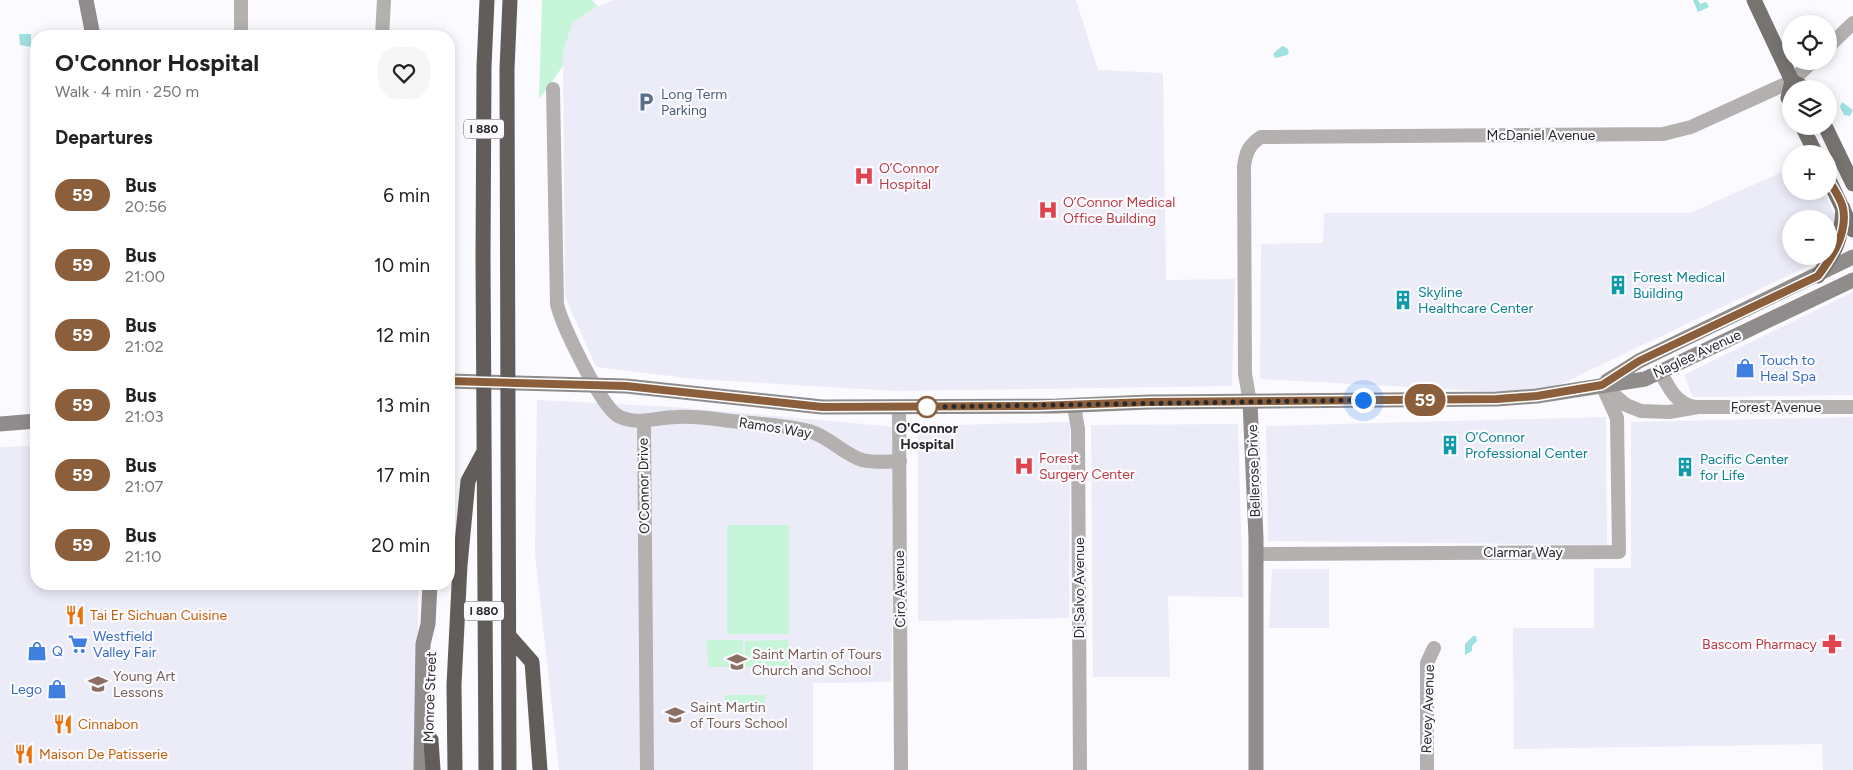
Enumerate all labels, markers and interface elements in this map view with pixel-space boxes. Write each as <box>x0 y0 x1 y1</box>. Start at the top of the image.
map controls <box>1782 15 1837 265</box>
button: locate <box>1782 15 1837 70</box>
button: heart <box>378 47 430 99</box>
text: O'Connor Hospital <box>55 48 259 77</box>
button: layers <box>1782 80 1837 135</box>
text: Walk · 4 min · 250 m <box>55 82 199 101</box>
place label: Long Term Parking <box>661 86 727 119</box>
parking icon: Long Term Parking <box>635 91 657 113</box>
road number: I 880 <box>464 120 504 138</box>
text: Departures <box>55 126 153 149</box>
street label: McDaniel Avenue <box>1487 127 1596 144</box>
button: + <box>1782 145 1837 200</box>
place label: O’Connor Hospital <box>879 160 939 193</box>
hospital icon: O’Connor Hospital <box>853 165 875 187</box>
text: Bus <box>125 174 156 197</box>
text: 59 <box>72 184 93 206</box>
text: 6 min <box>383 184 430 207</box>
place label: O’Connor Medical Office Building <box>1063 194 1175 227</box>
text: 20:56 <box>125 197 167 216</box>
hospital icon: O’Connor Medical Office Building <box>1037 199 1059 221</box>
button: − <box>1782 210 1837 265</box>
text: Bus <box>125 244 156 267</box>
text: 59 <box>72 254 93 276</box>
text: 10 min <box>374 254 430 277</box>
text: 21:00 <box>125 267 165 286</box>
place label: Forest Medical Building <box>1633 269 1725 302</box>
building icon: Forest Medical Building <box>1607 274 1629 296</box>
place label: Skyline Healthcare Center <box>1418 284 1533 317</box>
building icon: Skyline Healthcare Center <box>1392 289 1414 311</box>
text: Bus <box>125 314 156 337</box>
text: 59 <box>72 324 93 346</box>
text: 12 min <box>376 324 430 347</box>
street label: Naglee Avenue <box>1650 326 1744 382</box>
text: 21:02 <box>125 337 164 356</box>
place label: Touch to Heal Spa <box>1760 352 1816 385</box>
shop icon: Touch to Heal Spa <box>1734 357 1756 379</box>
text: Bus <box>125 384 156 407</box>
line badge: 59 <box>1402 384 1448 416</box>
your location <box>1351 388 1376 413</box>
text: 59 <box>1415 389 1435 411</box>
text: 59 <box>72 394 93 416</box>
text: 13 min <box>376 394 430 417</box>
marker: O'Connor Hospital <box>916 396 938 418</box>
street label: Forest Avenue <box>1731 399 1822 416</box>
text: 21:03 <box>125 407 164 426</box>
street label: Ramos Way <box>738 414 813 442</box>
place label: O'Connor Hospital <box>896 420 959 453</box>
street label: Bellerose Drive <box>1244 424 1264 518</box>
place label: O’Connor Professional Center <box>1465 429 1588 462</box>
building icon: O’Connor Professional Center <box>1439 434 1461 456</box>
street label: O’Connor Drive <box>635 438 653 534</box>
place label: Forest Surgery Center <box>1039 450 1135 483</box>
place label: Pacific Center for Life <box>1700 451 1789 484</box>
text: Bus <box>125 454 156 477</box>
hospital icon: Forest Surgery Center <box>1013 455 1035 477</box>
building icon: Pacific Center for Life <box>1674 456 1696 478</box>
text: 59 <box>72 464 93 486</box>
text: 17 min <box>376 464 430 487</box>
text: 21:07 <box>125 477 163 496</box>
text: Bus <box>125 524 156 547</box>
text: 59 <box>72 534 93 556</box>
text: 20 min <box>371 534 430 557</box>
street label: Di Salvo Avenue <box>1071 537 1088 639</box>
street label: Clarmar Way <box>1483 544 1563 561</box>
text: 21:10 <box>125 547 161 566</box>
street label: Ciro Avenue <box>891 550 909 628</box>
road number: I 880 <box>464 602 504 620</box>
restaurant icon: Tai Er Sichuan Cuisine <box>64 604 86 626</box>
place label: Tai Er Sichuan Cuisine <box>90 607 227 624</box>
place label: Westfield Valley Fair <box>93 628 157 661</box>
supermarket icon: Westfield Valley Fair <box>67 633 89 655</box>
pharmacy icon: Bascom Pharmacy <box>1821 633 1843 655</box>
place label: Bascom Pharmacy <box>1702 636 1818 653</box>
shop icon: Q <box>26 640 48 662</box>
place label: Q <box>52 643 63 660</box>
place label: Saint Martin of Tours Church and School <box>752 646 882 679</box>
street label: Monroe Street <box>420 651 440 743</box>
school or university icon: Saint Martin of Tours Church and School <box>726 651 748 673</box>
street label: Revey Avenue <box>1418 664 1438 754</box>
place label: Young Art Lessons <box>113 668 176 701</box>
school or university icon: Young Art Lessons <box>87 673 109 695</box>
shop icon: Lego <box>46 678 68 700</box>
place label: Lego <box>11 681 42 698</box>
place label: Saint Martin of Tours School <box>690 699 788 732</box>
school or university icon: Saint Martin of Tours School <box>664 704 686 726</box>
restaurant icon: Cinnabon <box>52 713 74 735</box>
place label: Cinnabon <box>78 716 138 733</box>
restaurant icon: Maison De Patisserie <box>13 743 35 765</box>
place label: Maison De Patisserie <box>39 746 168 763</box>

